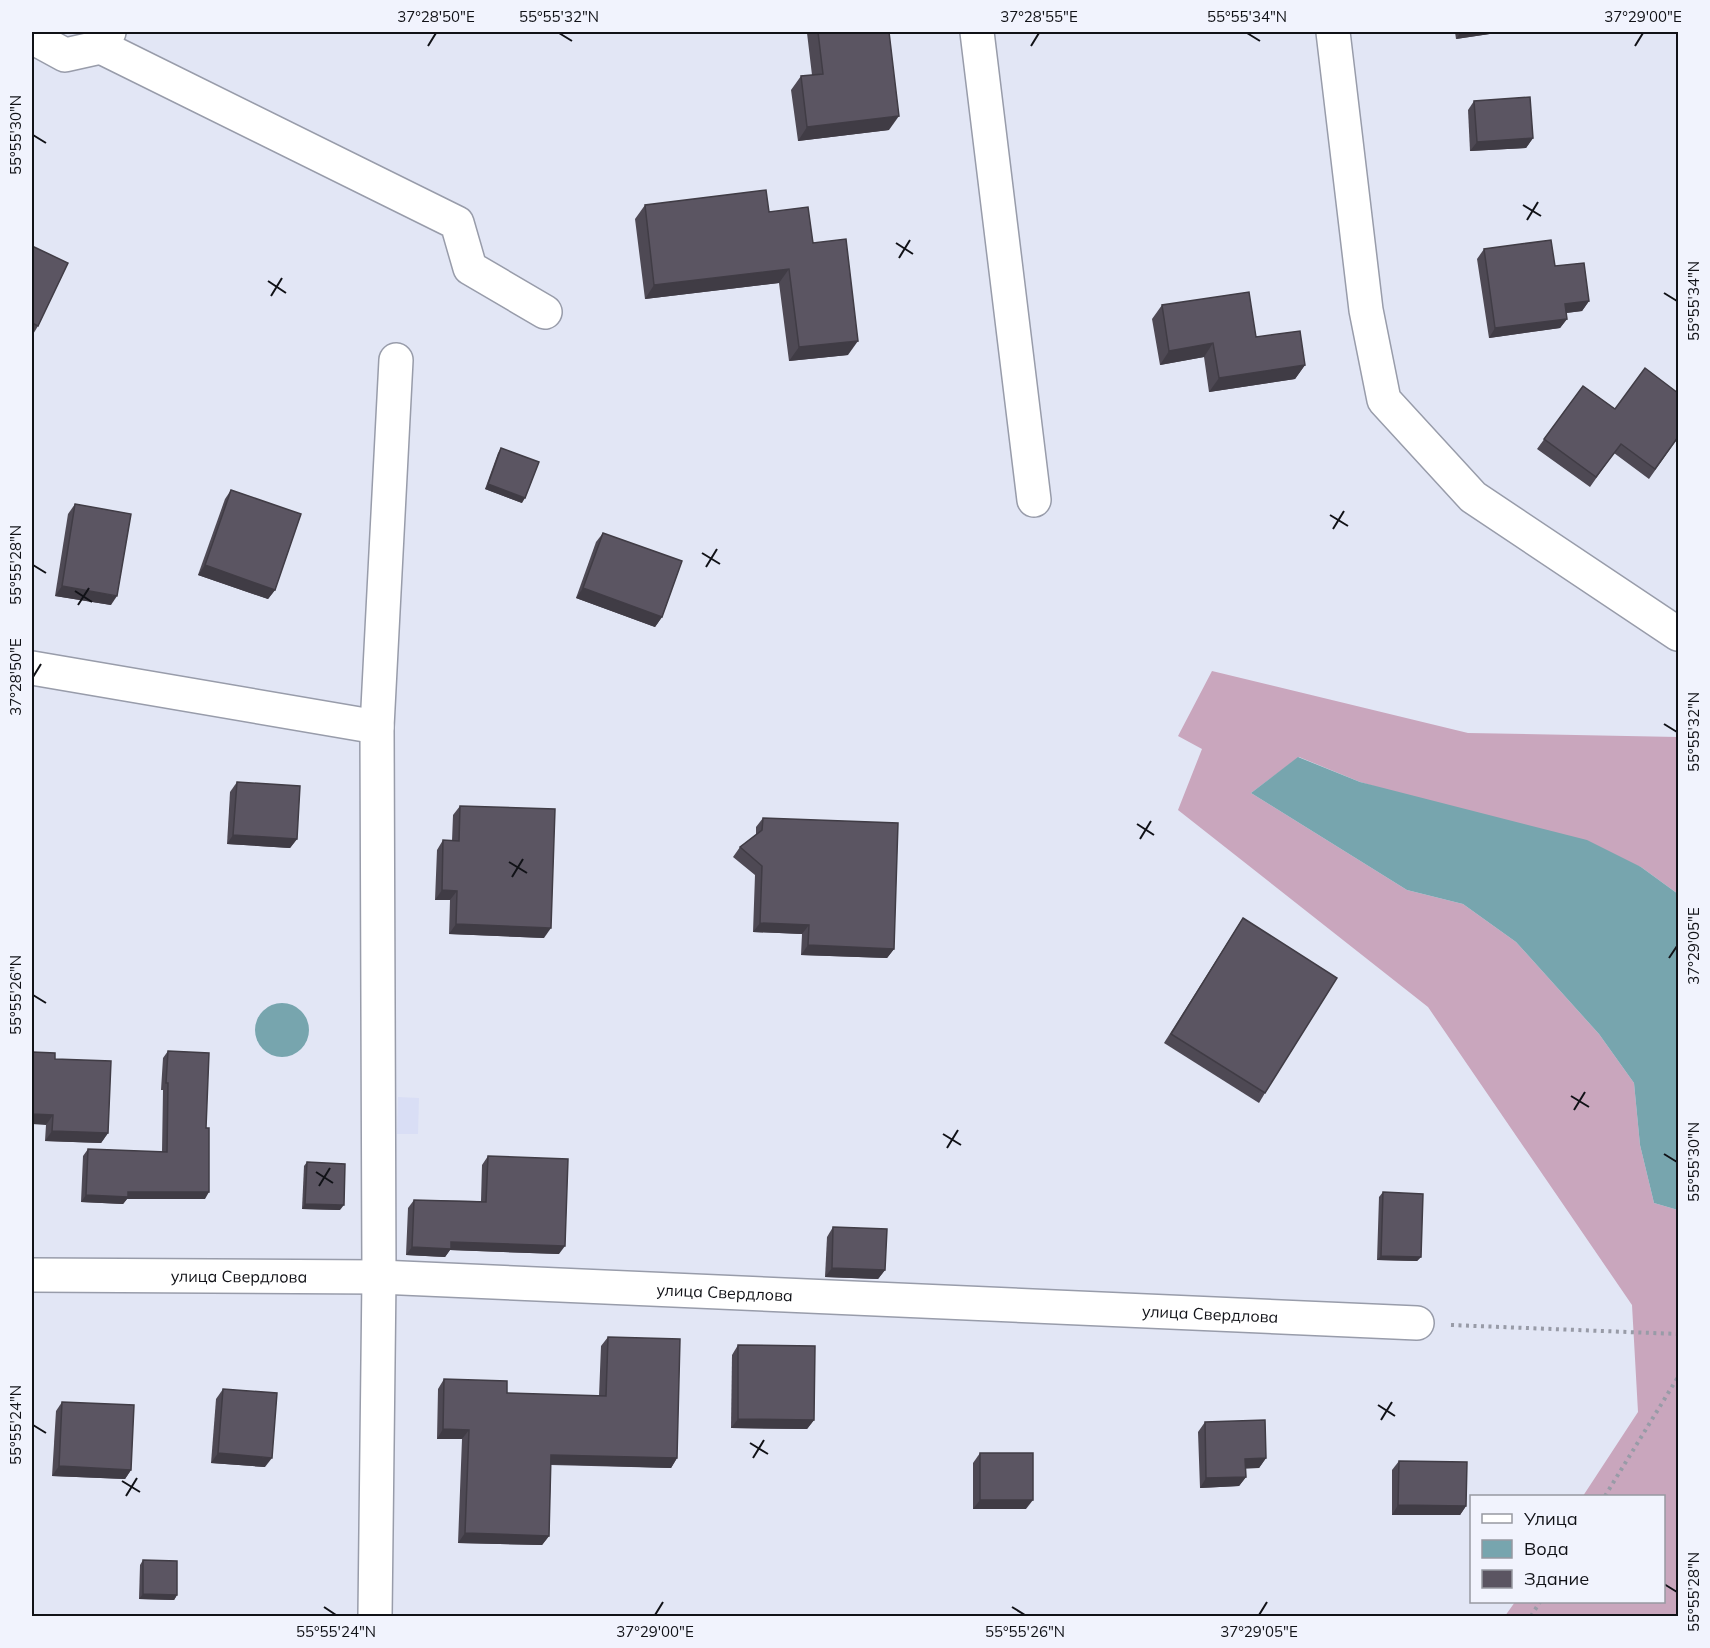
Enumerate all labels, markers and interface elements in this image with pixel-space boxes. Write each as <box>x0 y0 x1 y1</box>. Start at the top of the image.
text: 37°28'50"E <box>397 7 475 26</box>
text: 55°55'32"N <box>519 7 599 26</box>
text: 37°28'55"E <box>1000 7 1078 26</box>
text: 55°55'34"N <box>1207 7 1287 26</box>
text: 37°29'00"E <box>1604 7 1682 26</box>
text: 55°55'30"N <box>6 95 25 175</box>
text: 55°55'34"N <box>1684 261 1703 341</box>
text: 55°55'28"N <box>6 525 25 605</box>
text: 37°28'50"E <box>6 638 25 716</box>
text: 55°55'32"N <box>1684 692 1703 772</box>
text: 37°29'05"E <box>1684 907 1703 985</box>
text: 55°55'26"N <box>6 955 25 1035</box>
text: 55°55'30"N <box>1684 1122 1703 1202</box>
street label: улица Свердлова <box>171 1266 307 1287</box>
street label: улица Свердлова <box>656 1279 793 1305</box>
street label: улица Свердлова <box>1142 1301 1279 1327</box>
text: 55°55'24"N <box>6 1385 25 1465</box>
legend <box>1470 1495 1665 1603</box>
text: Улица <box>1523 1507 1578 1530</box>
text: Вода <box>1524 1537 1569 1560</box>
text: 55°55'28"N <box>1684 1552 1703 1632</box>
text: Здание <box>1524 1567 1589 1590</box>
text: 55°55'24"N <box>296 1622 376 1641</box>
text: 37°29'00"E <box>616 1622 694 1641</box>
text: 55°55'26"N <box>985 1622 1065 1641</box>
text: 37°29'05"E <box>1220 1622 1298 1641</box>

